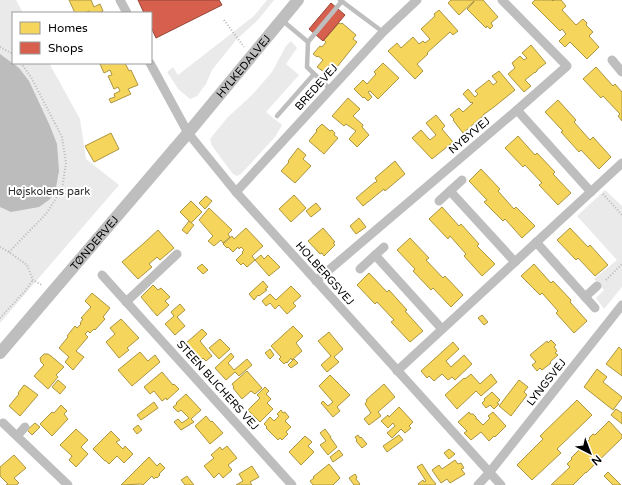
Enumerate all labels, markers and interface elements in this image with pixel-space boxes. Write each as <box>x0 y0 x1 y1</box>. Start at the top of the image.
legend <box>12 12 152 64</box>
text: Homes <box>48 21 88 35</box>
street label: HYLKEDALVEJ <box>214 32 273 101</box>
text: Shops <box>48 41 83 55</box>
street label: BREDEVEJ <box>292 62 340 113</box>
street label: NYBYVEJ <box>446 114 493 156</box>
park label: Højskolens park <box>8 185 90 198</box>
street label: TØNDERVEJ <box>68 213 121 273</box>
street label: HOLBERGSVEJ <box>293 239 357 308</box>
street label: STEEN BLICHERS VEJ <box>174 338 261 433</box>
street label: LYNGSVEJ <box>524 356 569 408</box>
north arrow <box>570 433 610 473</box>
text: N <box>589 452 604 468</box>

